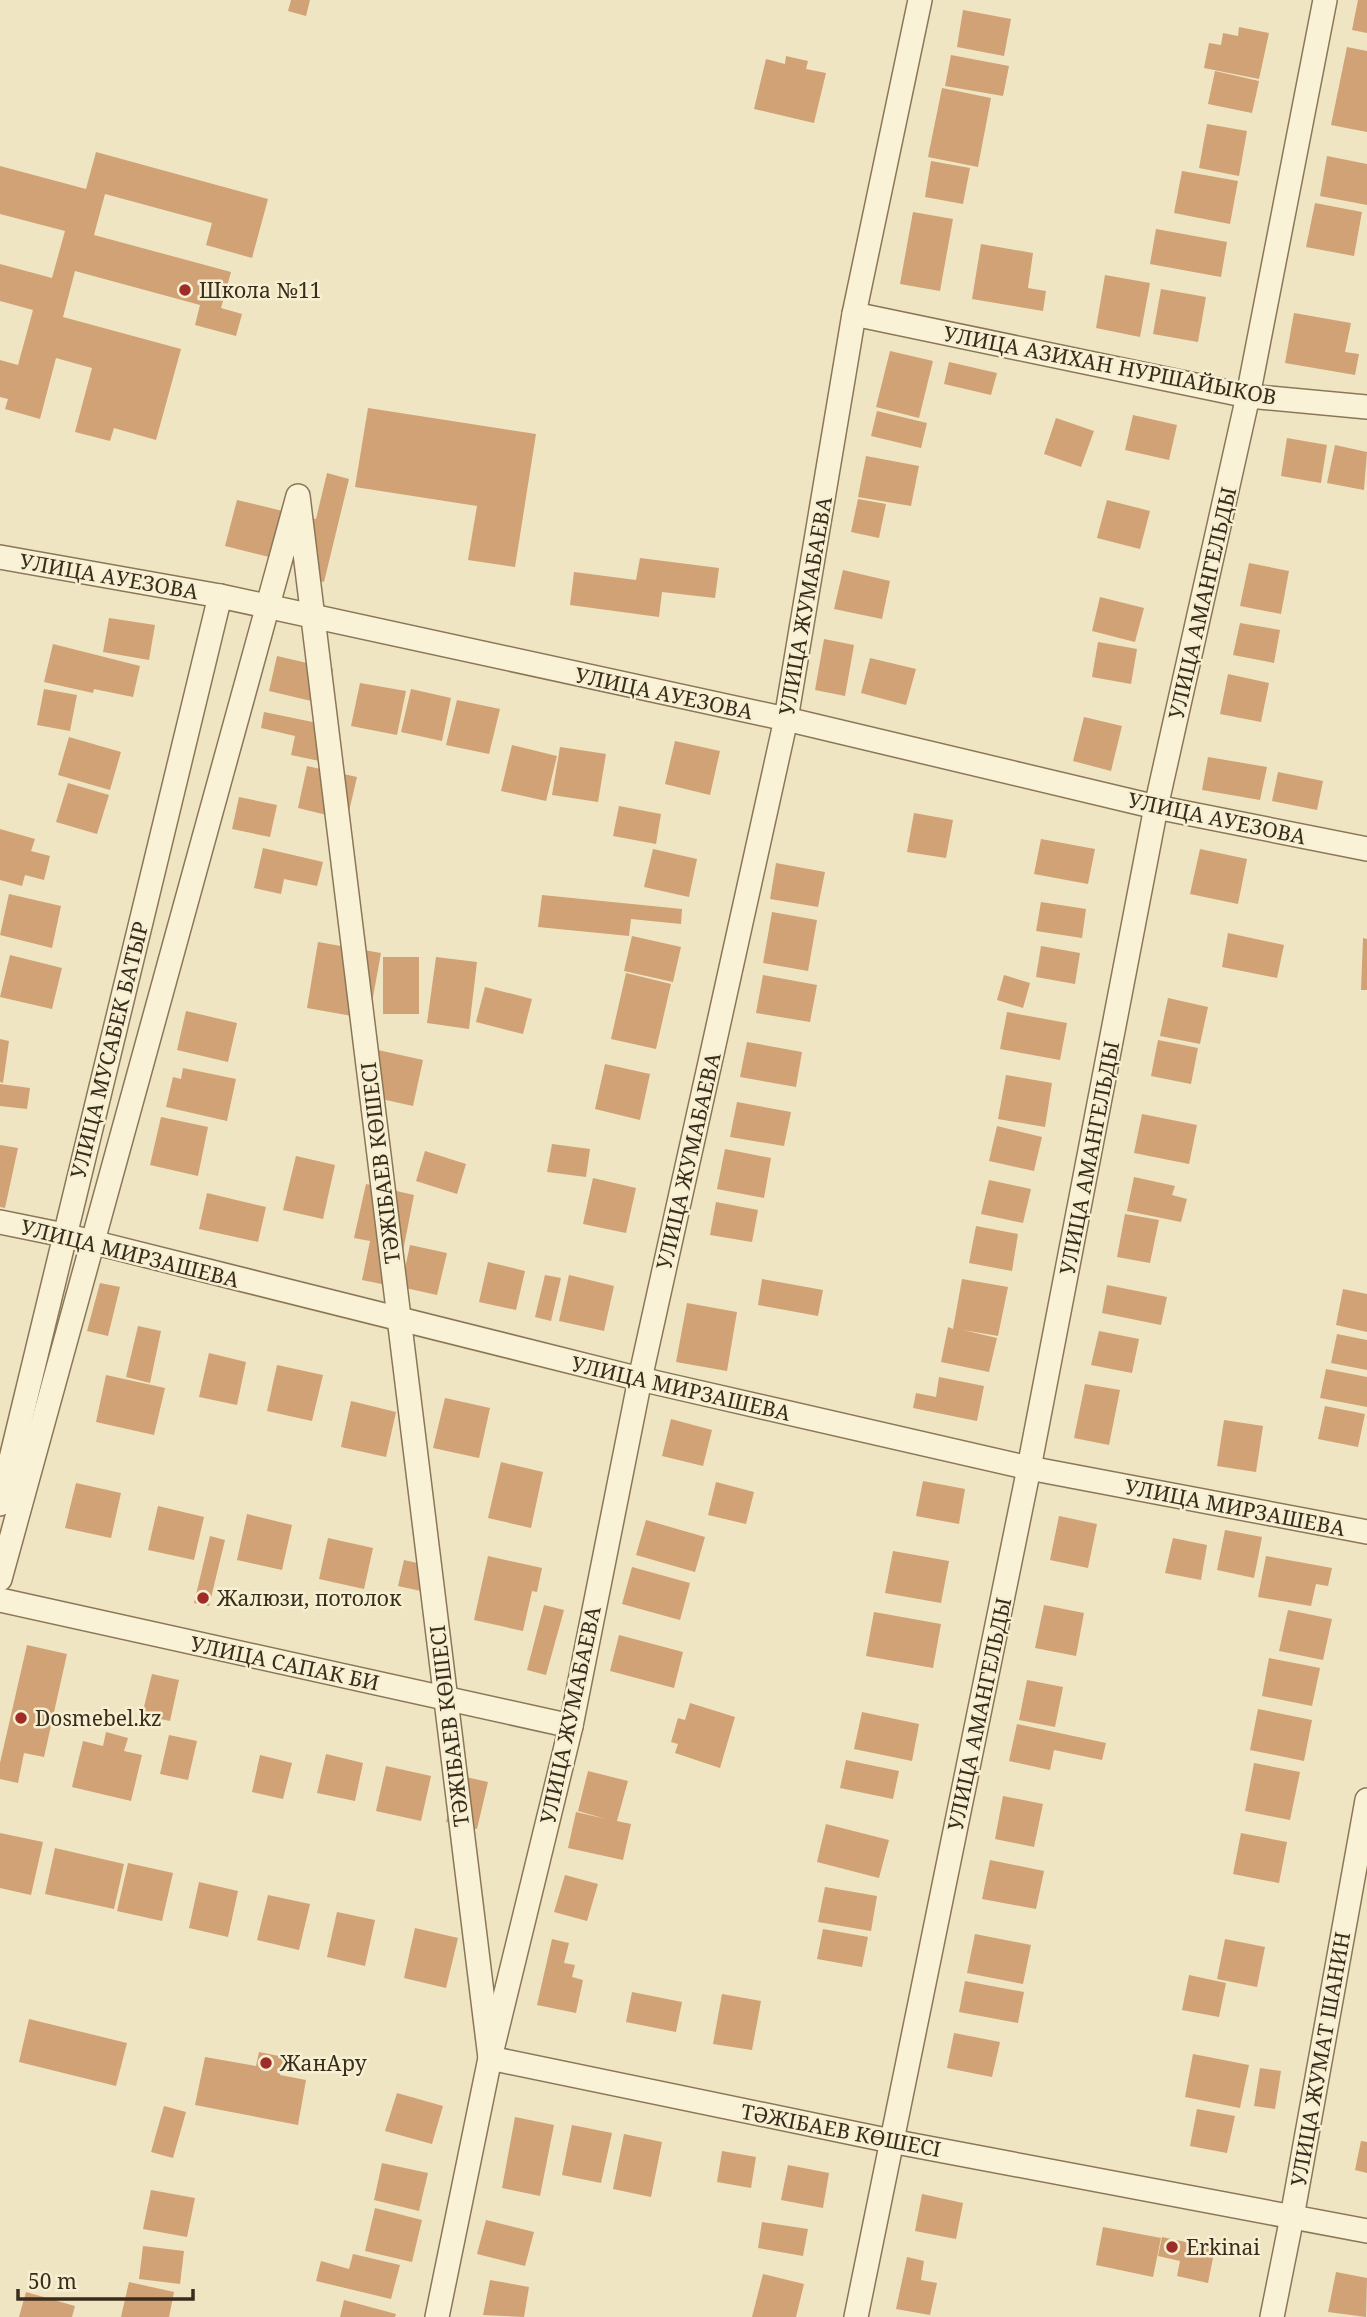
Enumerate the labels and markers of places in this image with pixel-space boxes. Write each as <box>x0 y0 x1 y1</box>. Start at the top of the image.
place label: Школа №11 <box>199 276 321 304</box>
marker: Школа №11 <box>177 282 193 298</box>
place label: Жалюзи, потолок <box>216 1584 402 1612</box>
marker: Жалюзи, потолок <box>195 1590 211 1606</box>
place label: Dosmebel.kz <box>35 1704 162 1732</box>
marker: Dosmebel.kz <box>13 1710 29 1726</box>
place label: ЖанАру <box>279 2049 367 2077</box>
marker: ЖанАру <box>258 2055 274 2071</box>
place label: Erkinai <box>1186 2233 1260 2261</box>
marker: Erkinai <box>1164 2239 1180 2255</box>

